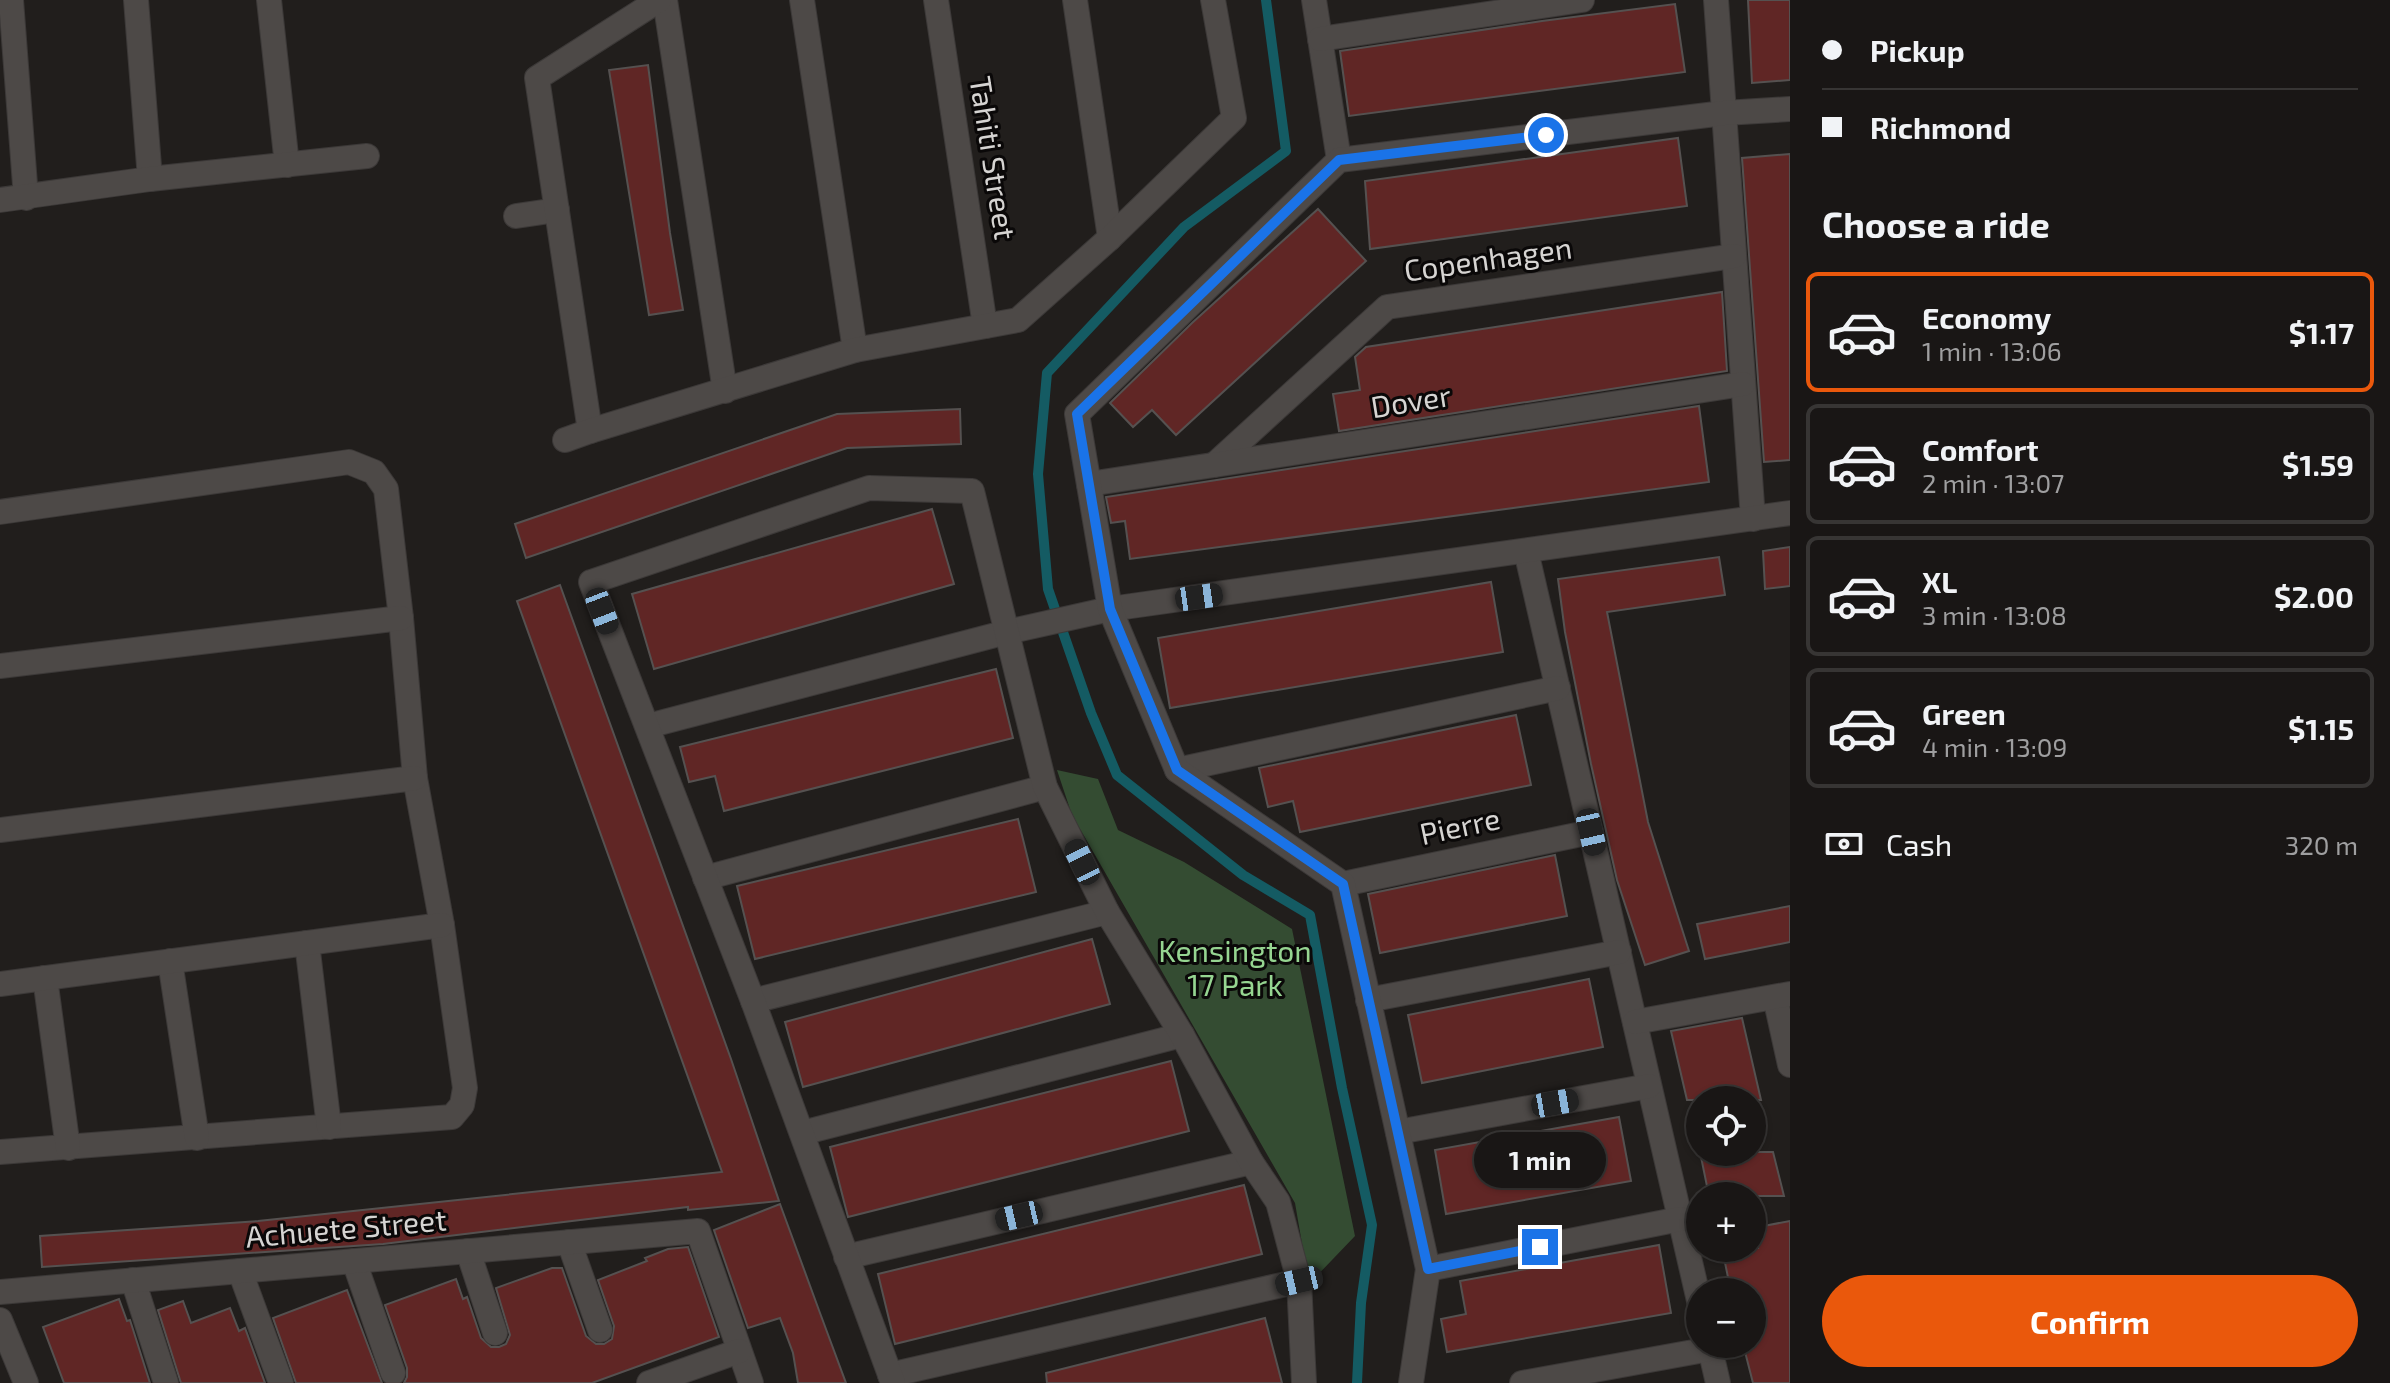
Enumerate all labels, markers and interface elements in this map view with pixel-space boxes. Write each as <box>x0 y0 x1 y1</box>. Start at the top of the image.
text: Pickup <box>1870 32 1965 68</box>
street label: Tahiti Street <box>963 73 1025 242</box>
text: Richmond <box>1870 109 2011 145</box>
route start <box>1528 117 1564 153</box>
text: Choose a ride <box>1822 202 2050 245</box>
street label: Copenhagen <box>1401 228 1574 288</box>
icon: car <box>1826 296 1898 368</box>
text: Economy <box>1922 299 2051 335</box>
text: $1.17 <box>2289 314 2354 350</box>
text: 1 min · 13:06 <box>1922 335 2062 366</box>
street label: Dover <box>1368 376 1453 424</box>
icon: car <box>1826 428 1898 500</box>
text: Comfort <box>1922 431 2039 467</box>
text: $1.59 <box>2282 446 2354 482</box>
text: 2 min · 13:07 <box>1922 467 2064 498</box>
icon: car <box>1826 560 1898 632</box>
text: XL <box>1922 563 1957 599</box>
text: $2.00 <box>2274 578 2354 614</box>
car <box>1174 582 1224 612</box>
car <box>582 584 622 638</box>
text: 3 min · 13:08 <box>1922 599 2067 630</box>
icon: car <box>1826 692 1898 764</box>
text: Green <box>1922 695 2006 731</box>
text: $1.15 <box>2288 710 2354 746</box>
text: 4 min · 13:09 <box>1922 731 2067 762</box>
street label: Pierre <box>1416 799 1503 851</box>
car <box>1574 806 1608 858</box>
icon: cash <box>1822 822 1866 866</box>
text: Cash <box>1886 826 1952 862</box>
text: 320 m <box>2285 829 2358 860</box>
car <box>1061 835 1103 889</box>
park label: Kensington 17 Park <box>1158 932 1312 1002</box>
map controls <box>1686 1086 1766 1358</box>
button: locate <box>1686 1086 1766 1166</box>
car <box>1529 1087 1581 1119</box>
callout: 1 min <box>1474 1131 1606 1187</box>
text: 1 min <box>1509 1144 1571 1175</box>
button: + <box>1686 1182 1766 1262</box>
car <box>993 1199 1045 1233</box>
street label: Achuete Street <box>244 1200 448 1254</box>
route end <box>1522 1229 1558 1265</box>
car <box>1273 1264 1325 1298</box>
button: Confirm <box>1822 1275 2358 1367</box>
button: − <box>1686 1278 1766 1358</box>

